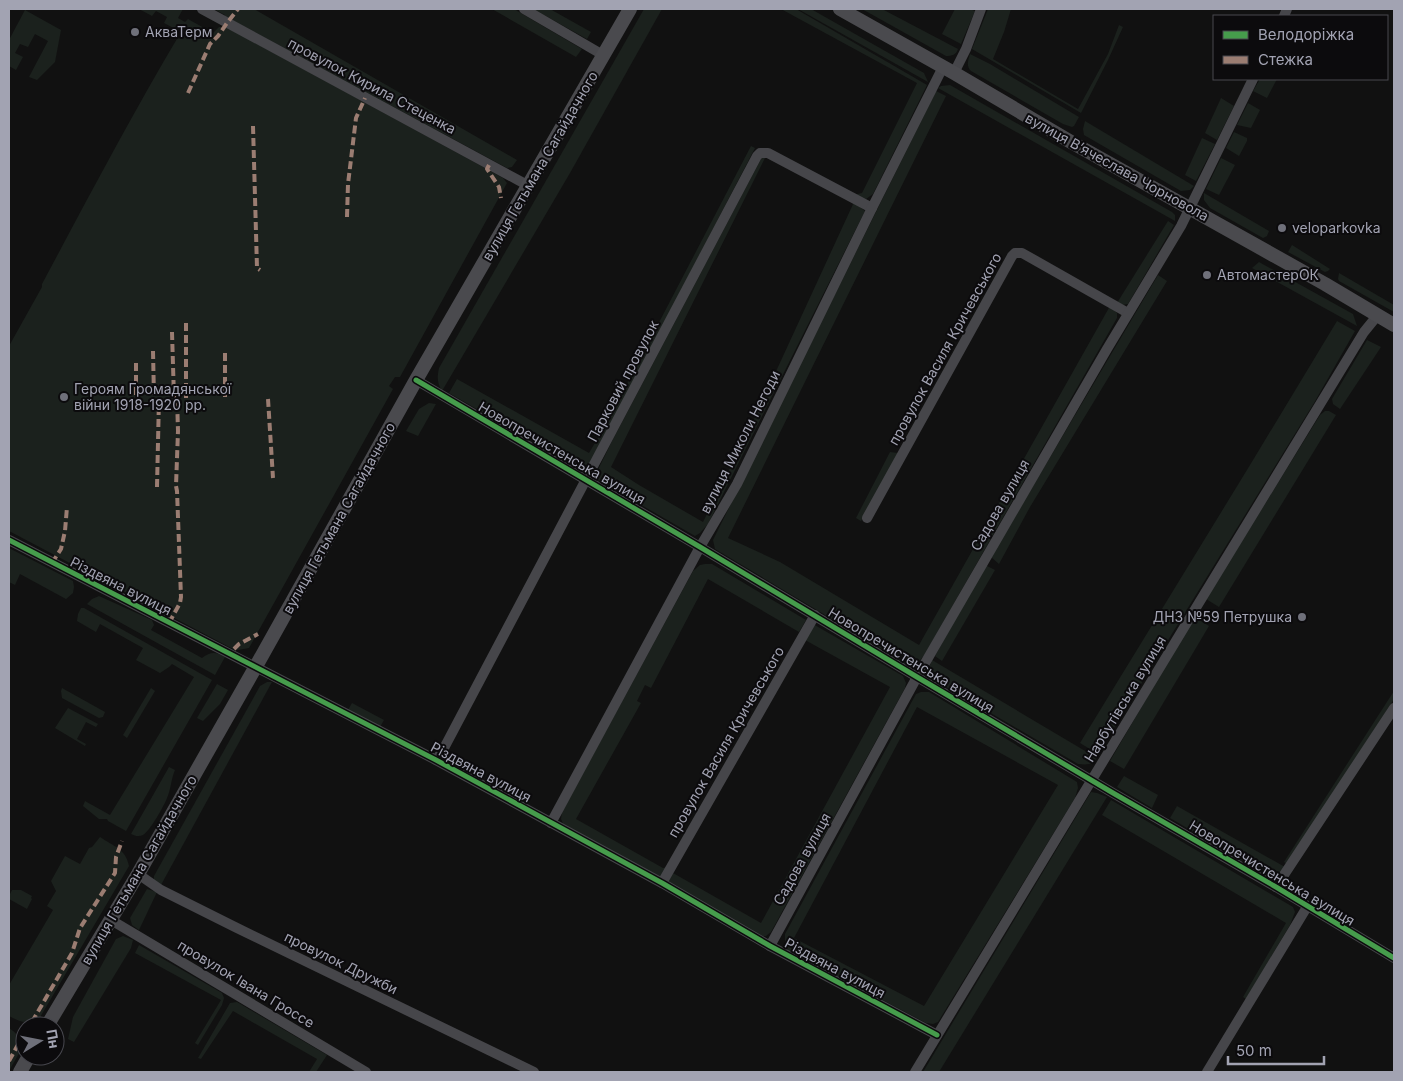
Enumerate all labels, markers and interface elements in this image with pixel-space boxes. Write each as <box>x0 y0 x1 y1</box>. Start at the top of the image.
legend <box>1213 15 1388 80</box>
place label: АкваТерм <box>145 23 213 40</box>
text: Велодоріжка <box>1258 25 1354 44</box>
marker: АкваТерм <box>129 26 141 38</box>
street label: провулок Кирила Стеценка <box>285 34 459 137</box>
text: Стежка <box>1258 50 1313 69</box>
street label: вулиця Гетьмана Сагайдачного <box>478 68 601 264</box>
street label: вулиця Вʼячеслава Чорновола <box>1023 109 1212 224</box>
place label: veloparkovka <box>1292 219 1381 236</box>
marker: veloparkovka <box>1276 222 1288 234</box>
street label: провулок Василя Кричевського <box>884 250 1005 448</box>
place label: АвтомастерОК <box>1217 266 1320 283</box>
marker: АвтомастерОК <box>1201 269 1213 281</box>
street label: Парковий провулок <box>583 317 662 444</box>
street label: вулиця Миколи Негоди <box>696 367 783 516</box>
place label: Героям Громадянської війни 1918-1920 рр. <box>74 380 232 413</box>
marker: Героям Громадянської війни 1918-1920 рр. <box>58 391 70 403</box>
street label: Новопречистенська вулиця <box>476 398 649 507</box>
street label: вулиця Гетьмана Сагайдачного <box>279 419 398 616</box>
street label: Садова вулиця <box>967 456 1033 553</box>
street label: Різдвяна вулиця <box>68 553 175 618</box>
street label: Новопречистенська вулиця <box>825 603 997 716</box>
place label: ДНЗ №59 Петрушка <box>1153 608 1292 625</box>
marker: ДНЗ №59 Петрушка <box>1296 611 1308 623</box>
street label: Нарбутівська вулиця <box>1080 633 1169 765</box>
street label: провулок Василя Кричевського <box>664 643 787 840</box>
street label: Різдвяна вулиця <box>428 738 534 805</box>
street label: вулиця Гетьмана Сагайдачного <box>77 772 200 968</box>
street label: Садова вулиця <box>769 810 834 908</box>
street label: Новопречистенська вулиця <box>1186 816 1358 929</box>
street label: провулок Дружби <box>282 928 401 997</box>
street label: Різдвяна вулиця <box>782 934 888 1001</box>
street label: провулок Івана Гроссе <box>175 936 318 1031</box>
north arrow <box>15 1016 65 1066</box>
text: Пн <box>43 1028 63 1050</box>
scale bar <box>1228 1034 1324 1066</box>
text: 50 m <box>1236 1041 1272 1060</box>

